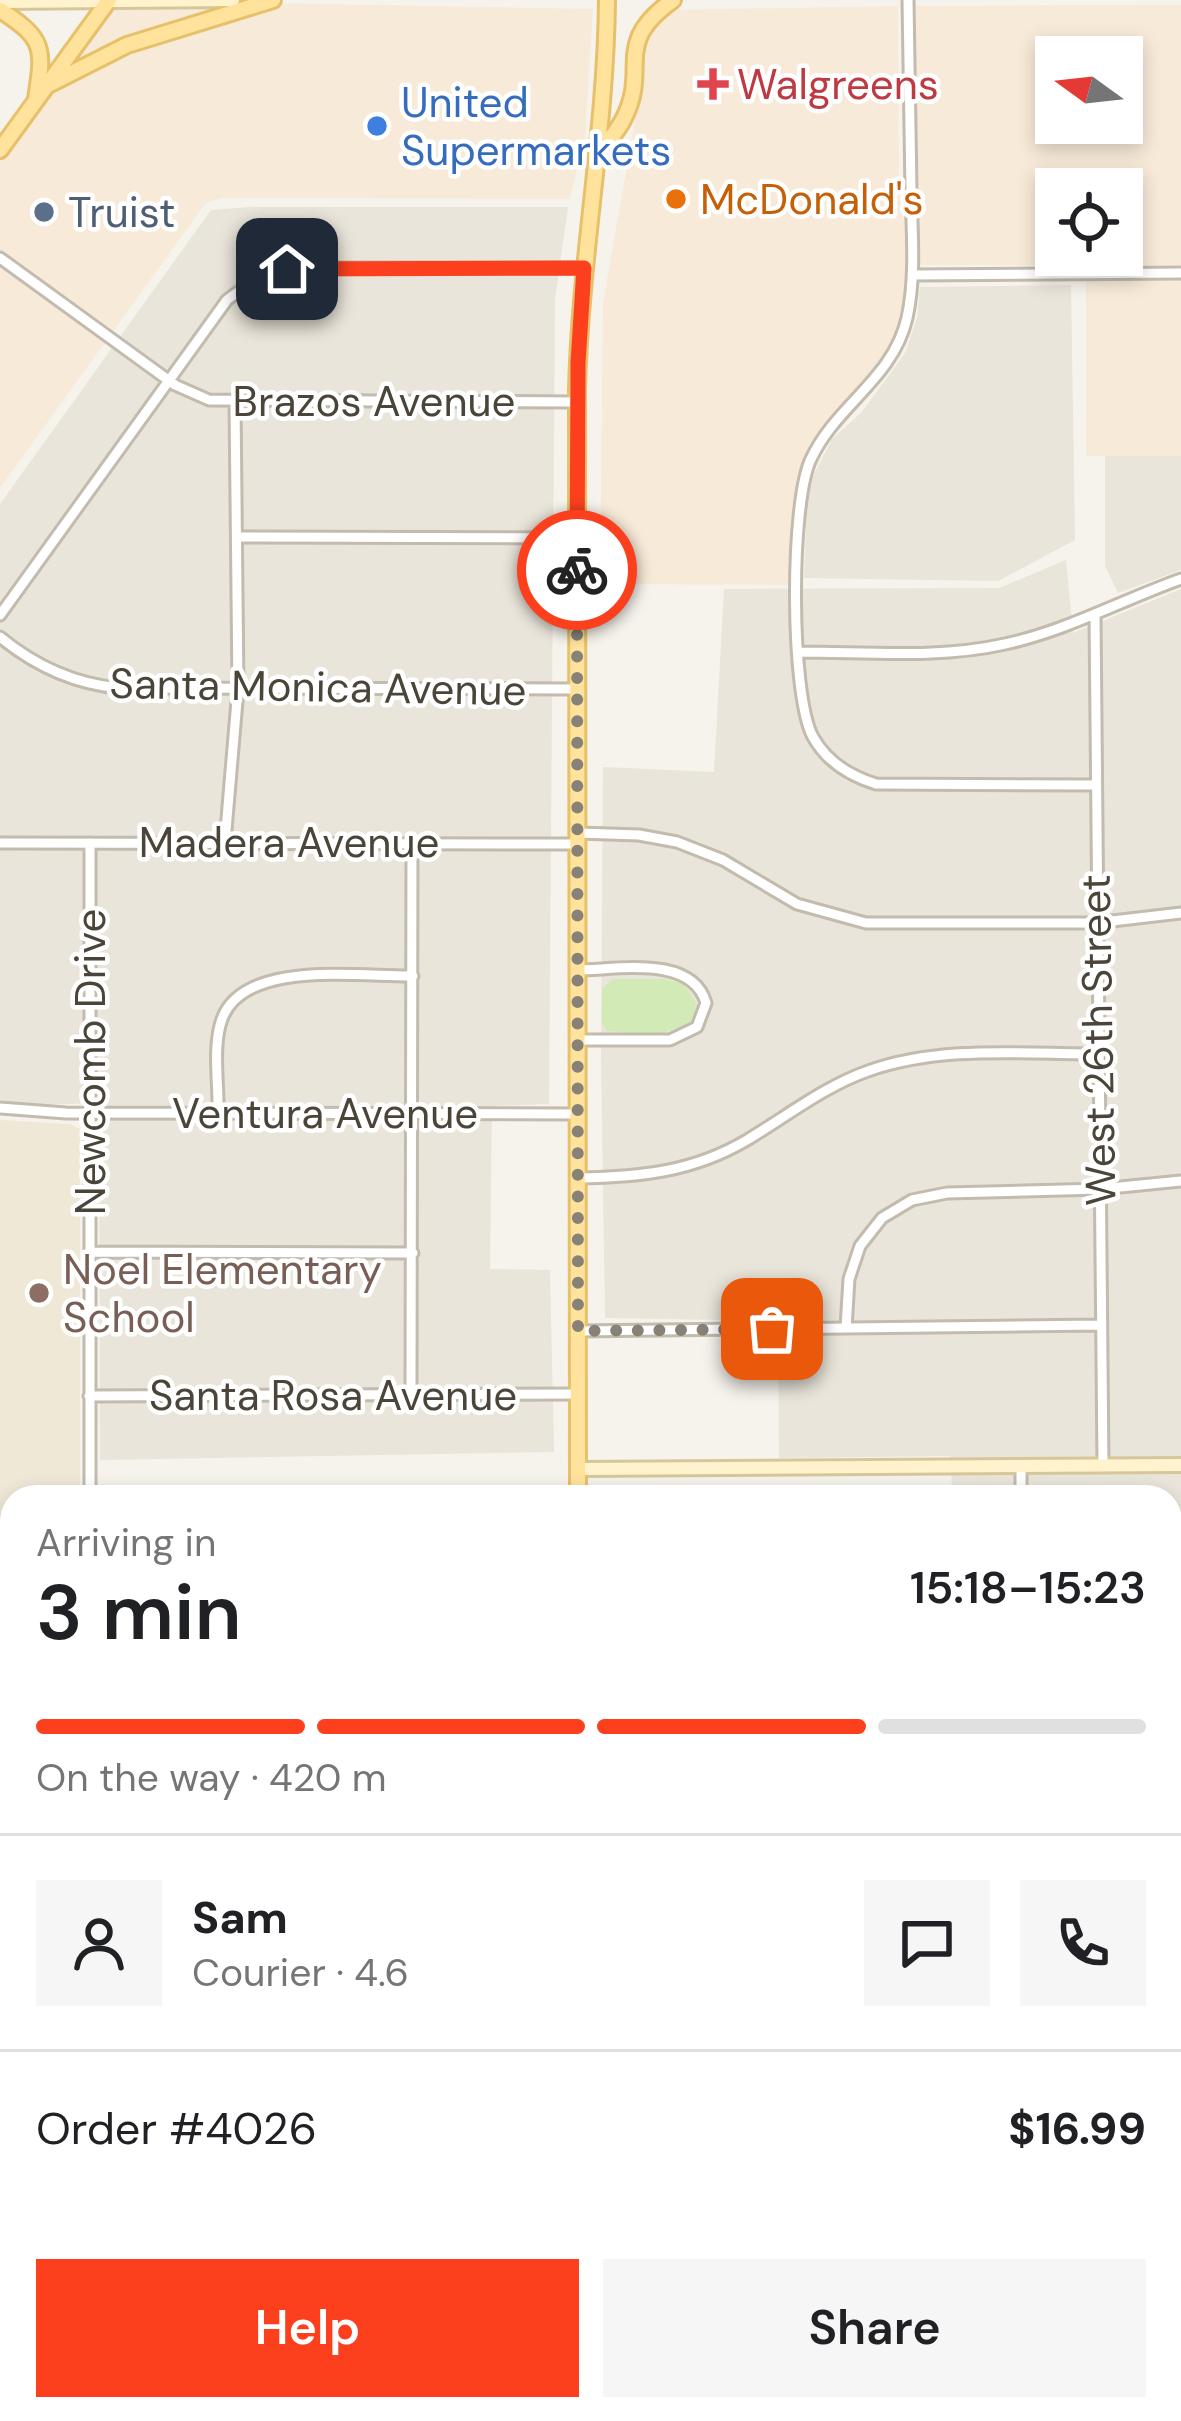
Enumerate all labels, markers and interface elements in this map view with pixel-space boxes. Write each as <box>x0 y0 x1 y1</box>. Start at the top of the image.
north arrow <box>1035 36 1143 144</box>
map controls <box>1035 36 1143 276</box>
place label: Walgreens <box>737 57 939 112</box>
marker: Walgreens <box>700 71 726 97</box>
place label: United Supermarkets <box>401 75 671 178</box>
marker: United Supermarkets <box>364 113 390 139</box>
button: locate <box>1035 168 1143 276</box>
place label: McDonald's <box>700 172 924 227</box>
place label: Truist <box>68 185 175 240</box>
marker: McDonald's <box>663 186 689 212</box>
marker: Truist <box>31 199 57 225</box>
pin <box>236 218 338 320</box>
icon: home <box>254 236 320 302</box>
street label: Brazos Avenue <box>233 374 515 429</box>
courier <box>517 510 637 630</box>
icon: bike <box>544 537 610 603</box>
street label: Santa Monica Avenue <box>109 656 527 718</box>
street label: Madera Avenue <box>139 815 439 870</box>
street label: West 26th Street <box>1068 874 1128 1206</box>
street label: Newcomb Drive <box>63 909 118 1215</box>
street label: Ventura Avenue <box>172 1086 478 1141</box>
place label: Noel Elementary School <box>63 1242 382 1345</box>
pin <box>721 1278 823 1380</box>
marker: Noel Elementary School <box>26 1280 52 1306</box>
icon: bag <box>739 1296 805 1362</box>
street label: Santa Rosa Avenue <box>149 1368 517 1423</box>
text: Arriving in <box>36 1517 216 1568</box>
text: 15:18–15:23 <box>910 1558 1146 1617</box>
text: 3 min <box>36 1562 242 1663</box>
text: On the way · 420 m <box>36 1752 387 1803</box>
button: person <box>36 1880 162 2006</box>
button: chat <box>864 1880 990 2006</box>
button: phone <box>1020 1880 1146 2006</box>
text: Sam <box>192 1888 288 1947</box>
text: Courier · 4.6 <box>192 1947 409 1998</box>
text: Order #4026 <box>36 2099 317 2158</box>
text: $16.99 <box>1008 2099 1146 2158</box>
button: Help <box>36 2259 579 2397</box>
button: Share <box>603 2259 1146 2397</box>

